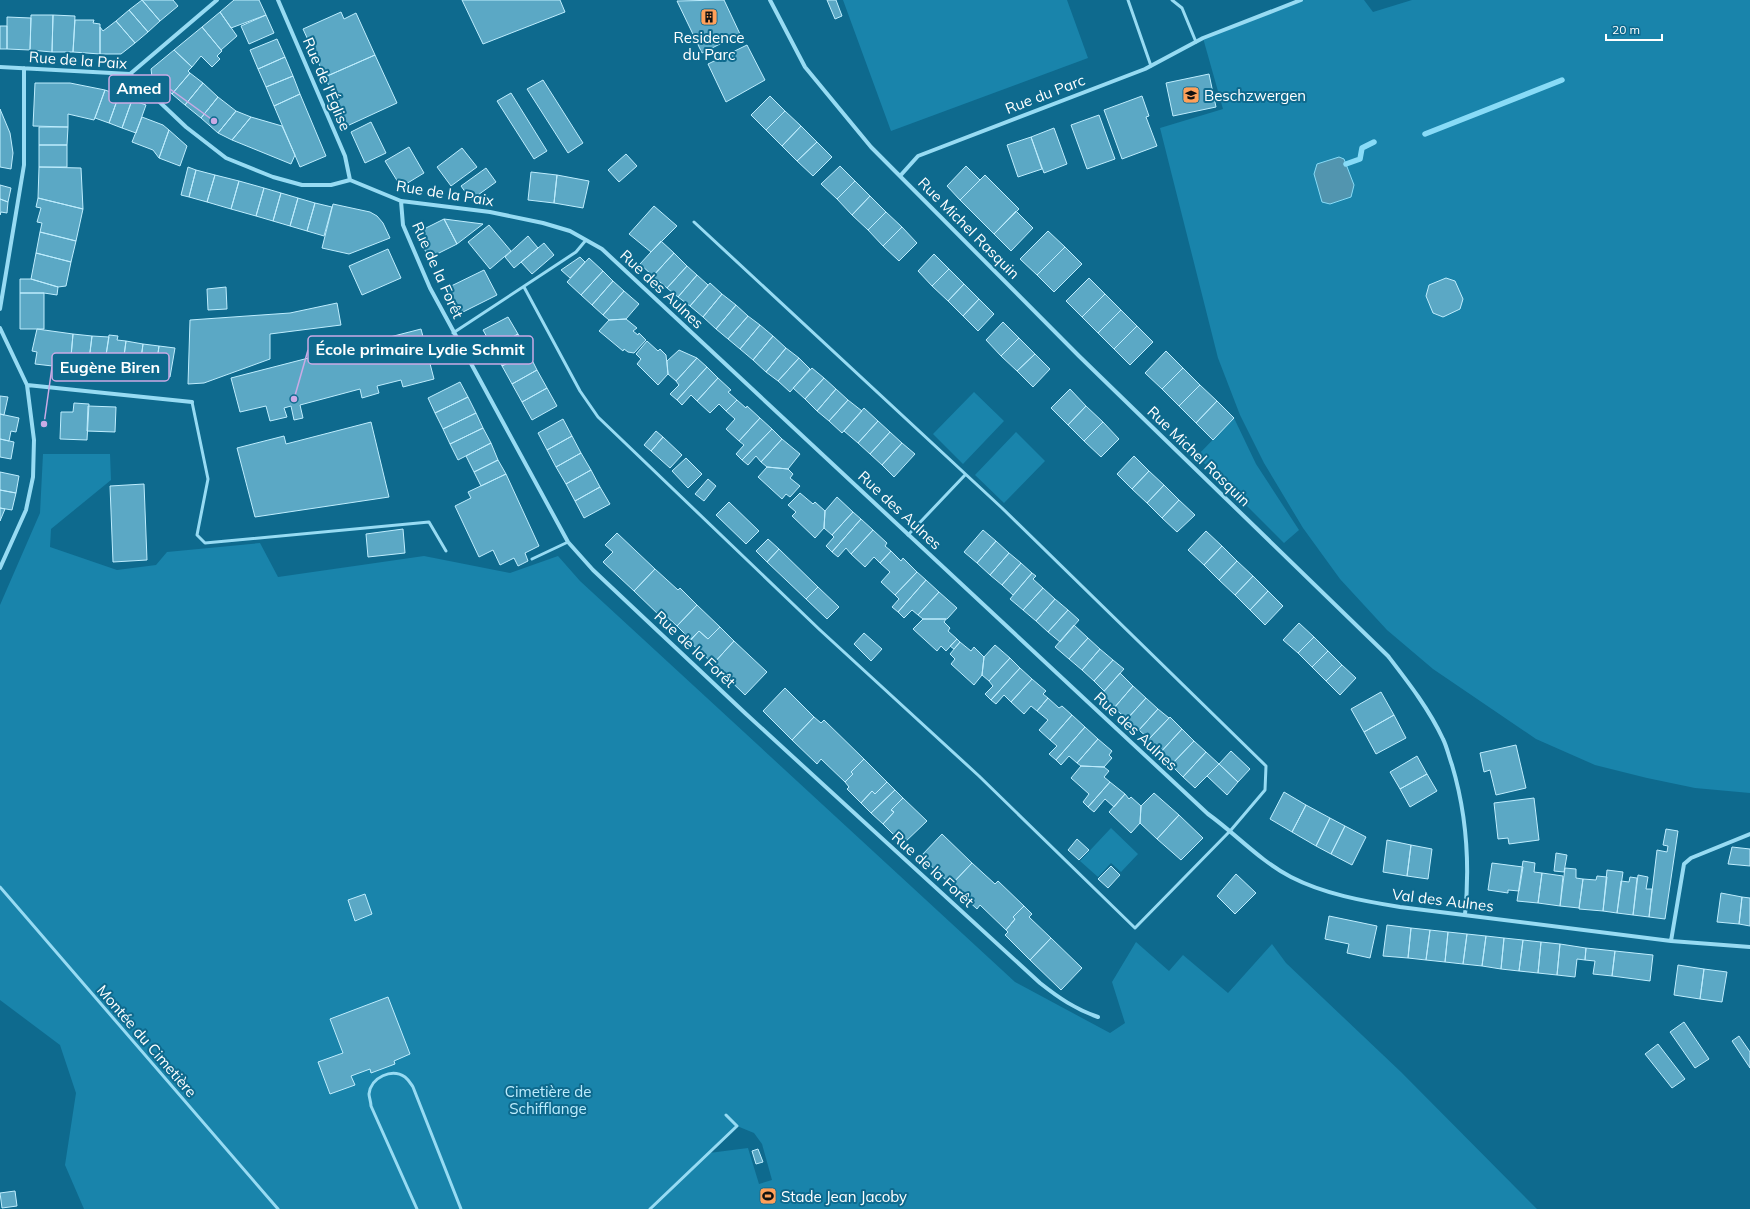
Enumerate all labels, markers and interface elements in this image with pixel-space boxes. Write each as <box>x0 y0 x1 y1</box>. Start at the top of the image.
building icon: Residence du Parc <box>699 7 719 27</box>
scale bar <box>1606 16 1662 42</box>
text: 20 m <box>1612 22 1640 37</box>
place label: Residence du Parc <box>674 28 744 64</box>
street label: Rue de l'Église <box>299 34 355 134</box>
street label: Rue de la Paix <box>28 47 128 73</box>
street label: Rue du Parc <box>1002 70 1088 118</box>
callout: Amed <box>109 75 170 103</box>
text: Amed <box>116 78 162 98</box>
school or university icon: Beschzwergen <box>1181 85 1201 105</box>
place label: Beschzwergen <box>1204 86 1306 105</box>
street label: Rue Michel Rasquin <box>914 173 1024 283</box>
street label: Rue de la Paix <box>395 176 495 210</box>
street label: Rue de la Forêt <box>408 219 468 321</box>
street label: Rue des Aulnes <box>616 245 708 333</box>
callout: École primaire Lydie Schmit <box>308 336 533 364</box>
text: École primaire Lydie Schmit <box>315 339 525 359</box>
callout: Eugène Biren <box>52 353 169 381</box>
text: Eugène Biren <box>60 357 160 377</box>
street label: Rue Michel Rasquin <box>1143 402 1255 510</box>
street label: Rue des Aulnes <box>854 466 946 554</box>
street label: Rue de la Forêt <box>650 607 740 691</box>
street label: Rue des Aulnes <box>1090 687 1182 775</box>
street label: Rue de la Forêt <box>888 827 978 911</box>
street label: Val des Aulnes <box>1391 884 1495 916</box>
street label: Montée du Cimetière <box>93 981 201 1101</box>
park label: Cimetière de Schifflange <box>505 1082 591 1118</box>
sports icon: Stade Jean Jacoby <box>758 1186 778 1206</box>
place label: Stade Jean Jacoby <box>781 1187 907 1206</box>

